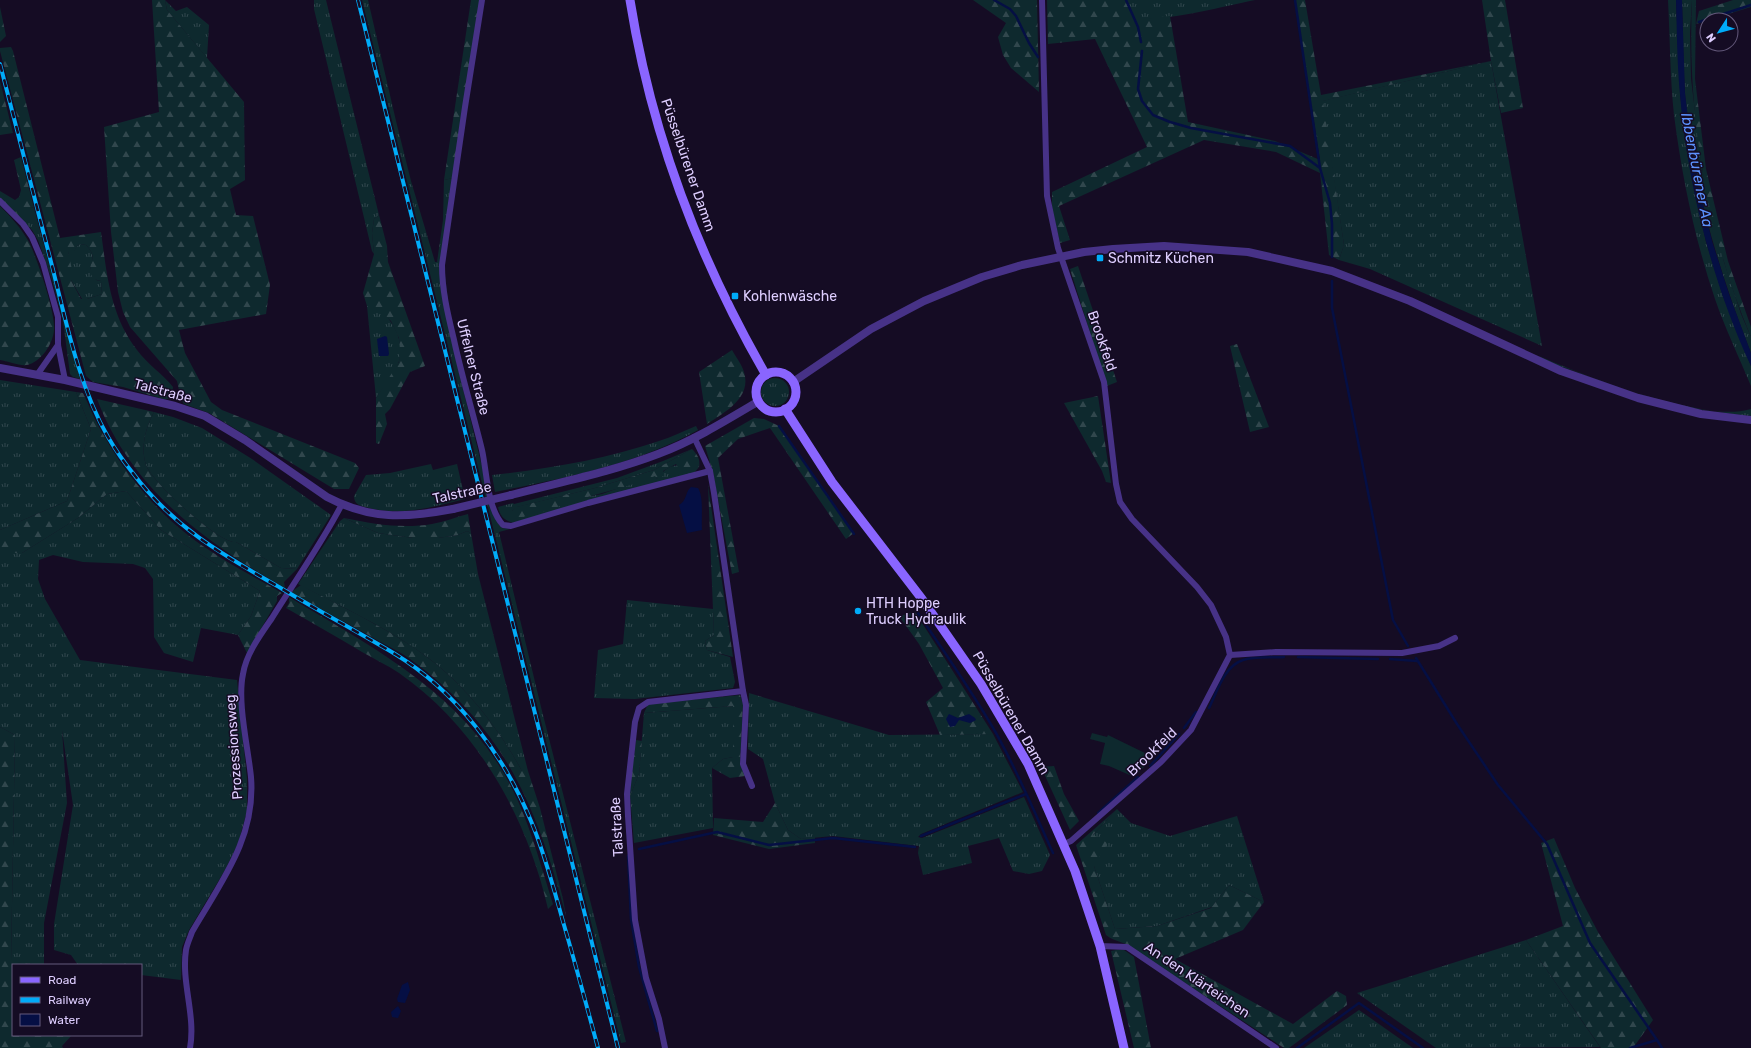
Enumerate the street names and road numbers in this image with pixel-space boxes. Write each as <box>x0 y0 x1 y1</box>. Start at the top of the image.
street label: Püsselbürener Damm <box>657 96 719 234</box>
street label: Brookfeld <box>1084 309 1120 373</box>
street label: Uffelner Straße <box>453 317 493 417</box>
street label: Talstraße <box>132 375 194 407</box>
street label: Talstraße <box>431 478 493 508</box>
street label: Püsselbürener Damm <box>969 648 1053 778</box>
street label: Prozessionsweg <box>222 694 246 800</box>
street label: Brookfeld <box>1124 724 1180 780</box>
street label: Talstraße <box>607 797 627 857</box>
street label: An den Klärteichen <box>1141 938 1253 1022</box>

